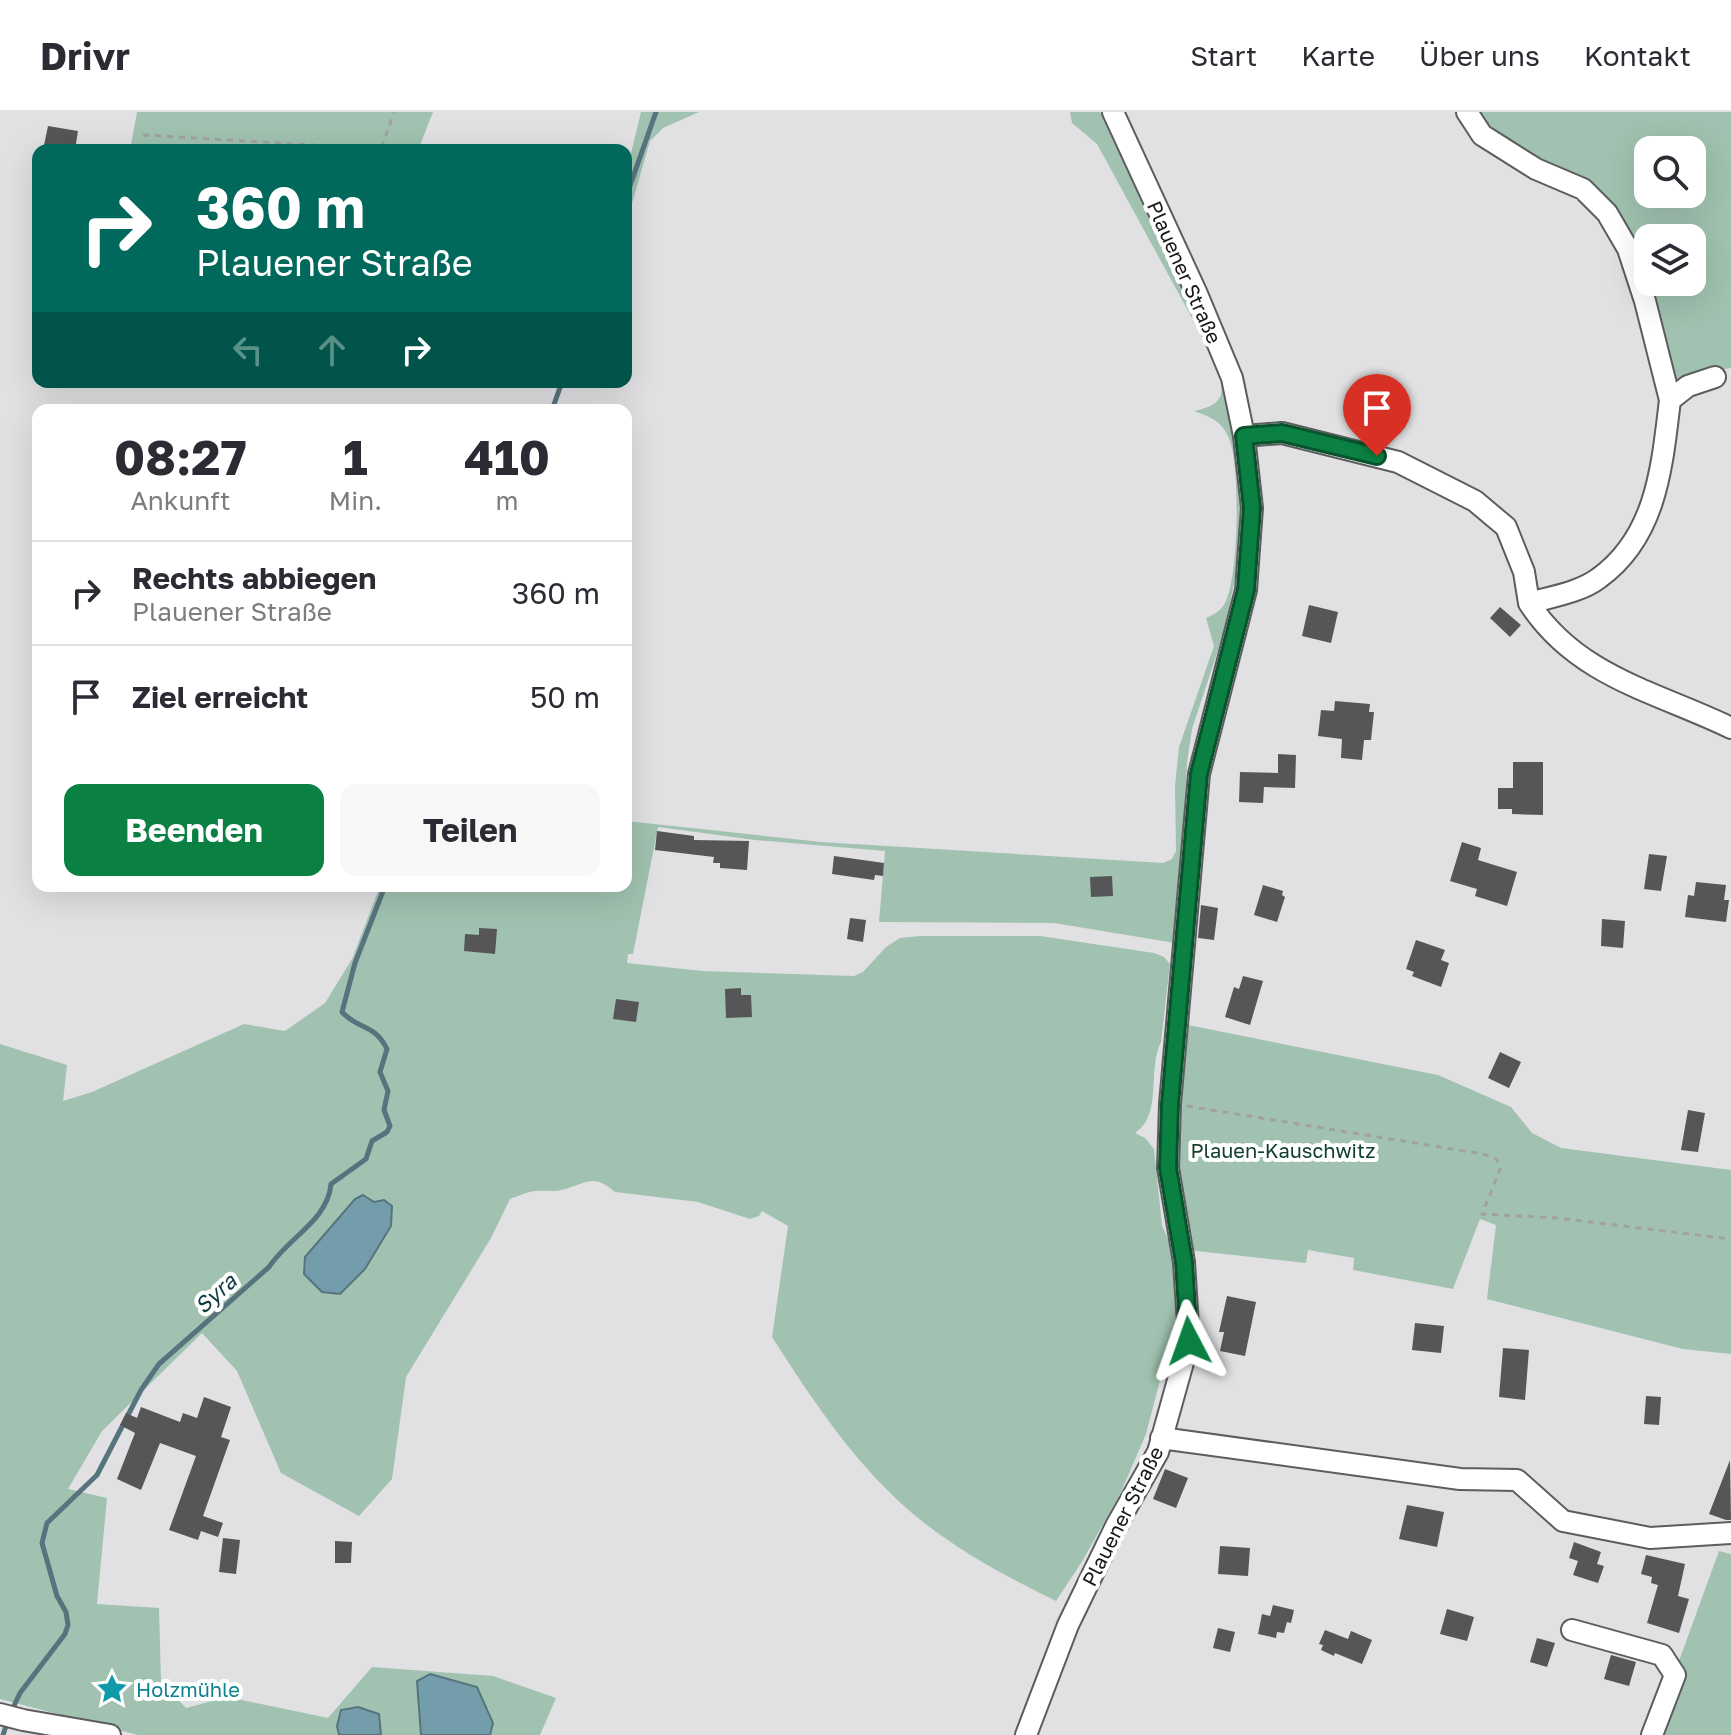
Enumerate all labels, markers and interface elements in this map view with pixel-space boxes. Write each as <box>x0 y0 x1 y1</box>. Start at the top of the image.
text: Drivr <box>40 33 130 78</box>
text: Start <box>1190 39 1257 72</box>
text: Karte <box>1301 39 1375 72</box>
text: Über uns <box>1419 39 1540 72</box>
text: Kontakt <box>1584 39 1691 72</box>
map controls <box>1634 136 1706 296</box>
button: search <box>1634 136 1706 208</box>
text: 360 m <box>196 173 365 240</box>
icon: right <box>64 176 168 280</box>
street label: Plauener Straße <box>1143 197 1227 347</box>
button: layers <box>1634 224 1706 296</box>
text: Plauener Straße <box>196 241 473 284</box>
icon: left <box>226 328 270 372</box>
icon: ahead <box>310 328 354 372</box>
icon: right <box>394 328 438 372</box>
pin <box>1343 374 1411 456</box>
icon: arrive <box>1355 386 1399 430</box>
text: 08:27 <box>114 428 247 486</box>
text: 1 <box>343 428 368 486</box>
text: 410 <box>464 428 550 486</box>
text: Ankunft <box>130 485 230 516</box>
text: Min. <box>329 485 382 516</box>
text: m <box>495 485 518 516</box>
text: Rechts abbiegen <box>132 560 376 596</box>
icon: right <box>64 571 108 615</box>
text: 360 m <box>512 575 600 611</box>
text: Plauener Straße <box>132 596 332 627</box>
icon: arrive <box>64 675 108 719</box>
text: Ziel erreicht <box>132 679 308 715</box>
text: 50 m <box>530 679 600 715</box>
button: Beenden <box>64 784 324 876</box>
button: Teilen <box>340 784 600 876</box>
park label: Plauen-Kauschwitz <box>1190 1138 1376 1162</box>
water label: Syra <box>189 1266 243 1319</box>
position arrow <box>1147 1299 1231 1383</box>
street label: Plauener Straße <box>1076 1442 1168 1590</box>
place icon: Holzmühle <box>95 1672 129 1706</box>
place label: Holzmühle <box>136 1677 240 1701</box>

